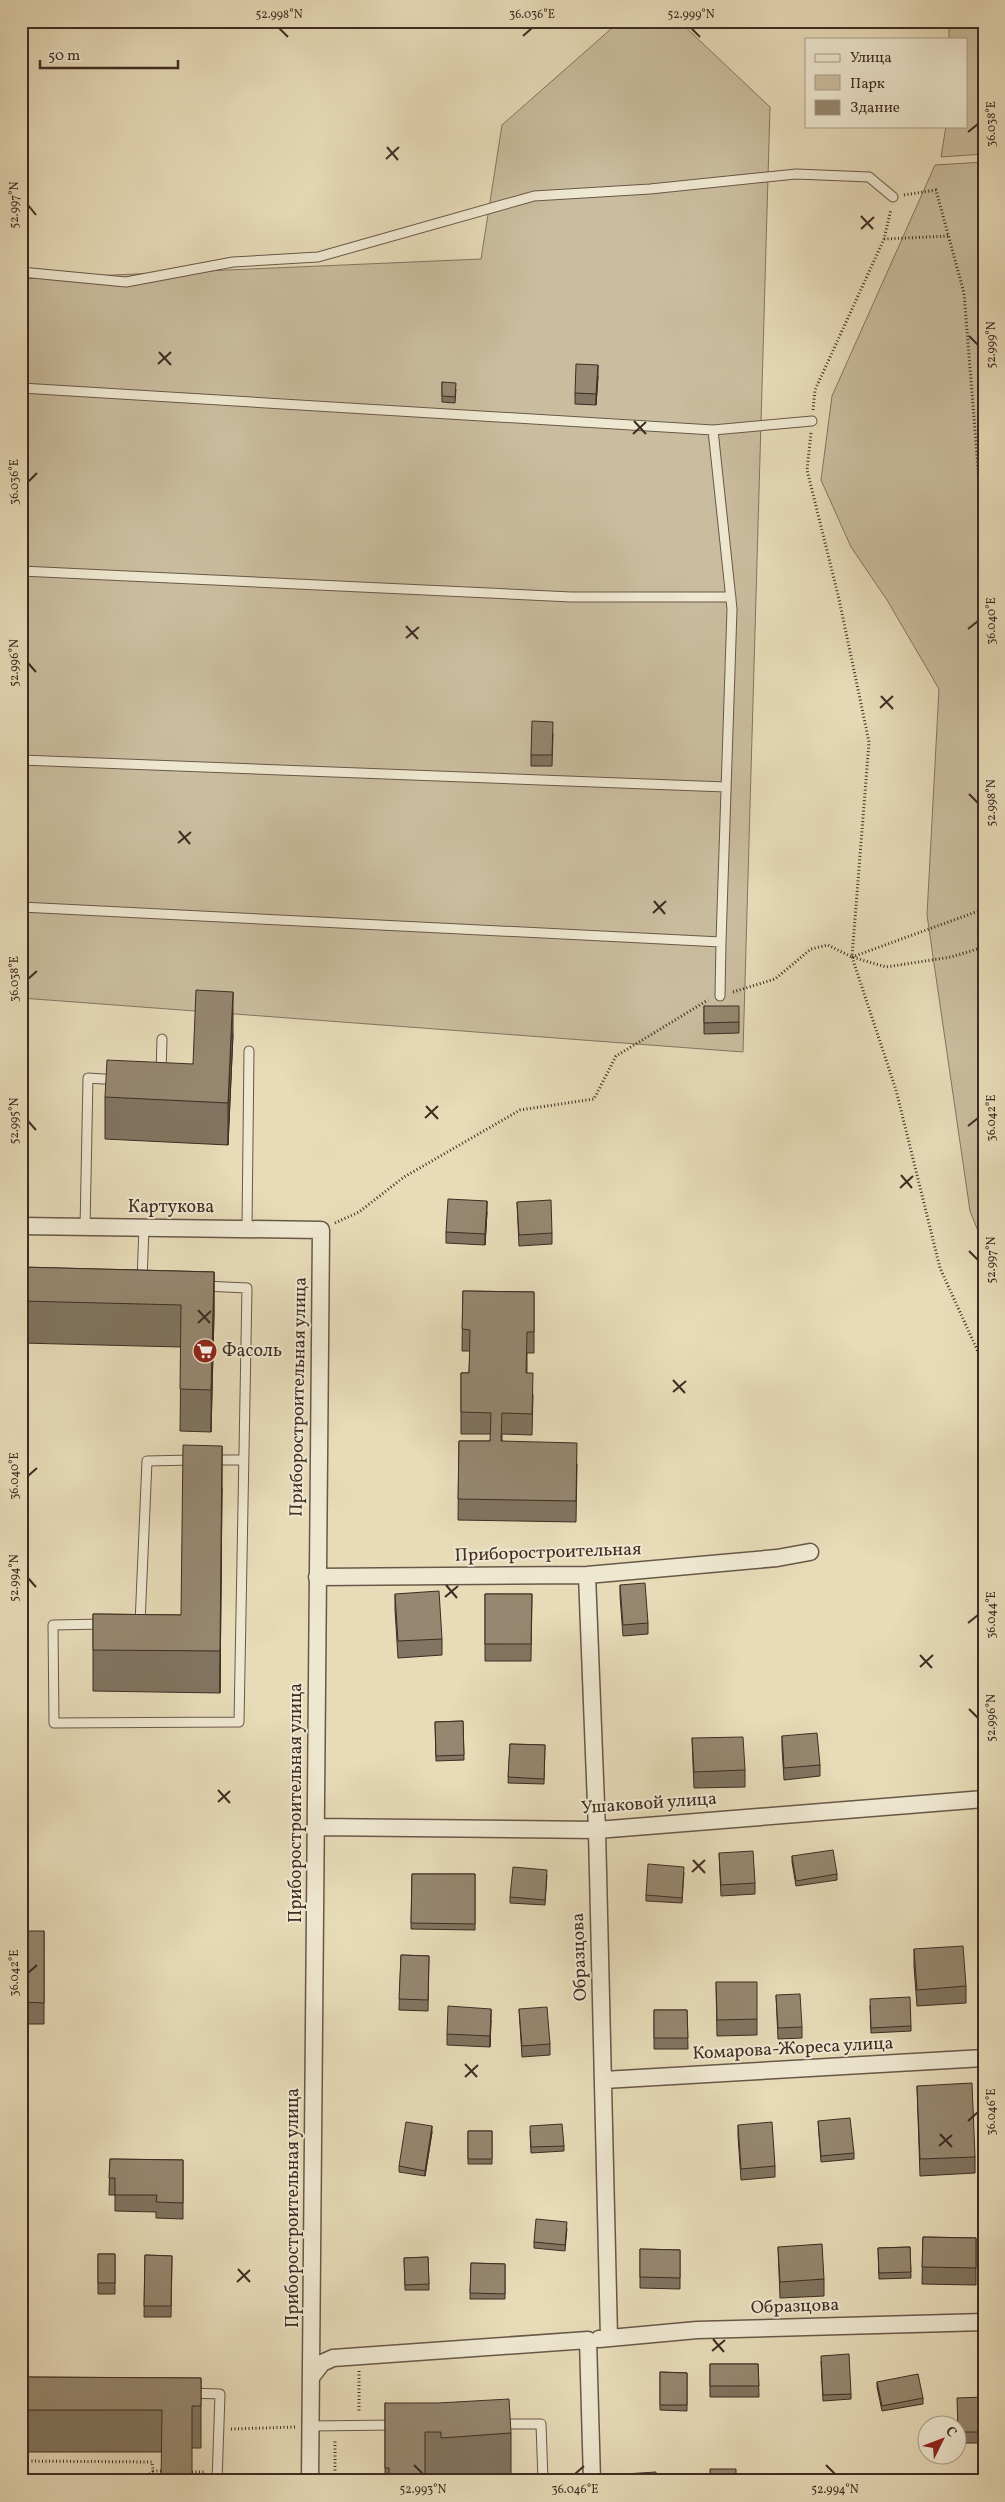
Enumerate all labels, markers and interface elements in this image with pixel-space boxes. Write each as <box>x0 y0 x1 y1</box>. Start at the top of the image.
text: 52.998°N <box>255 7 303 23</box>
text: 36.036°E <box>509 7 555 23</box>
text: 52.999°N <box>667 7 715 23</box>
scale bar <box>40 38 178 70</box>
legend <box>805 38 968 128</box>
text: 50 m <box>48 46 80 67</box>
text: Улица <box>850 48 892 69</box>
text: Парк <box>850 74 885 95</box>
text: Здание <box>850 98 900 119</box>
text: 36.038°E <box>984 101 1000 147</box>
text: 52.997°N <box>7 181 23 228</box>
text: 52.999°N <box>984 321 1000 369</box>
text: 36.036°E <box>7 459 23 505</box>
text: 36.040°E <box>984 597 1000 645</box>
text: 52.996°N <box>7 639 23 687</box>
text: 52.998°N <box>984 779 1000 827</box>
text: 36.038°E <box>7 956 23 1002</box>
text: 36.042°E <box>984 1094 1000 1142</box>
text: 52.995°N <box>7 1098 23 1144</box>
street label: Картукова <box>128 1195 214 1220</box>
text: 52.997°N <box>984 1236 1000 1283</box>
street label: Приборостроительная улица <box>284 1277 314 1517</box>
supermarket icon: Фасоль <box>192 1338 218 1364</box>
place label: Фасоль <box>222 1339 282 1364</box>
text: 36.040°E <box>7 1452 23 1500</box>
street label: Приборостроительная <box>454 1537 642 1569</box>
text: 52.994°N <box>7 1554 23 1602</box>
text: 36.044°E <box>984 1591 1000 1639</box>
street label: Приборостроительная улица <box>284 1683 309 1923</box>
text: 52.996°N <box>984 1694 1000 1742</box>
street label: Ушаковой улица <box>580 1787 718 1821</box>
street label: Образцова <box>566 1912 594 2002</box>
text: 36.042°E <box>7 1949 23 1997</box>
street label: Комарова-Жореса улица <box>692 2031 894 2067</box>
street label: Приборостроительная улица <box>281 2088 306 2328</box>
text: 36.046°E <box>984 2089 1000 2135</box>
street label: Образцова <box>750 2293 840 2321</box>
north arrow <box>918 2414 968 2464</box>
text: С <box>940 2423 961 2442</box>
text: 52.993°N <box>400 2482 447 2498</box>
text: 36.046°E <box>552 2482 598 2498</box>
text: 52.994°N <box>811 2482 859 2498</box>

